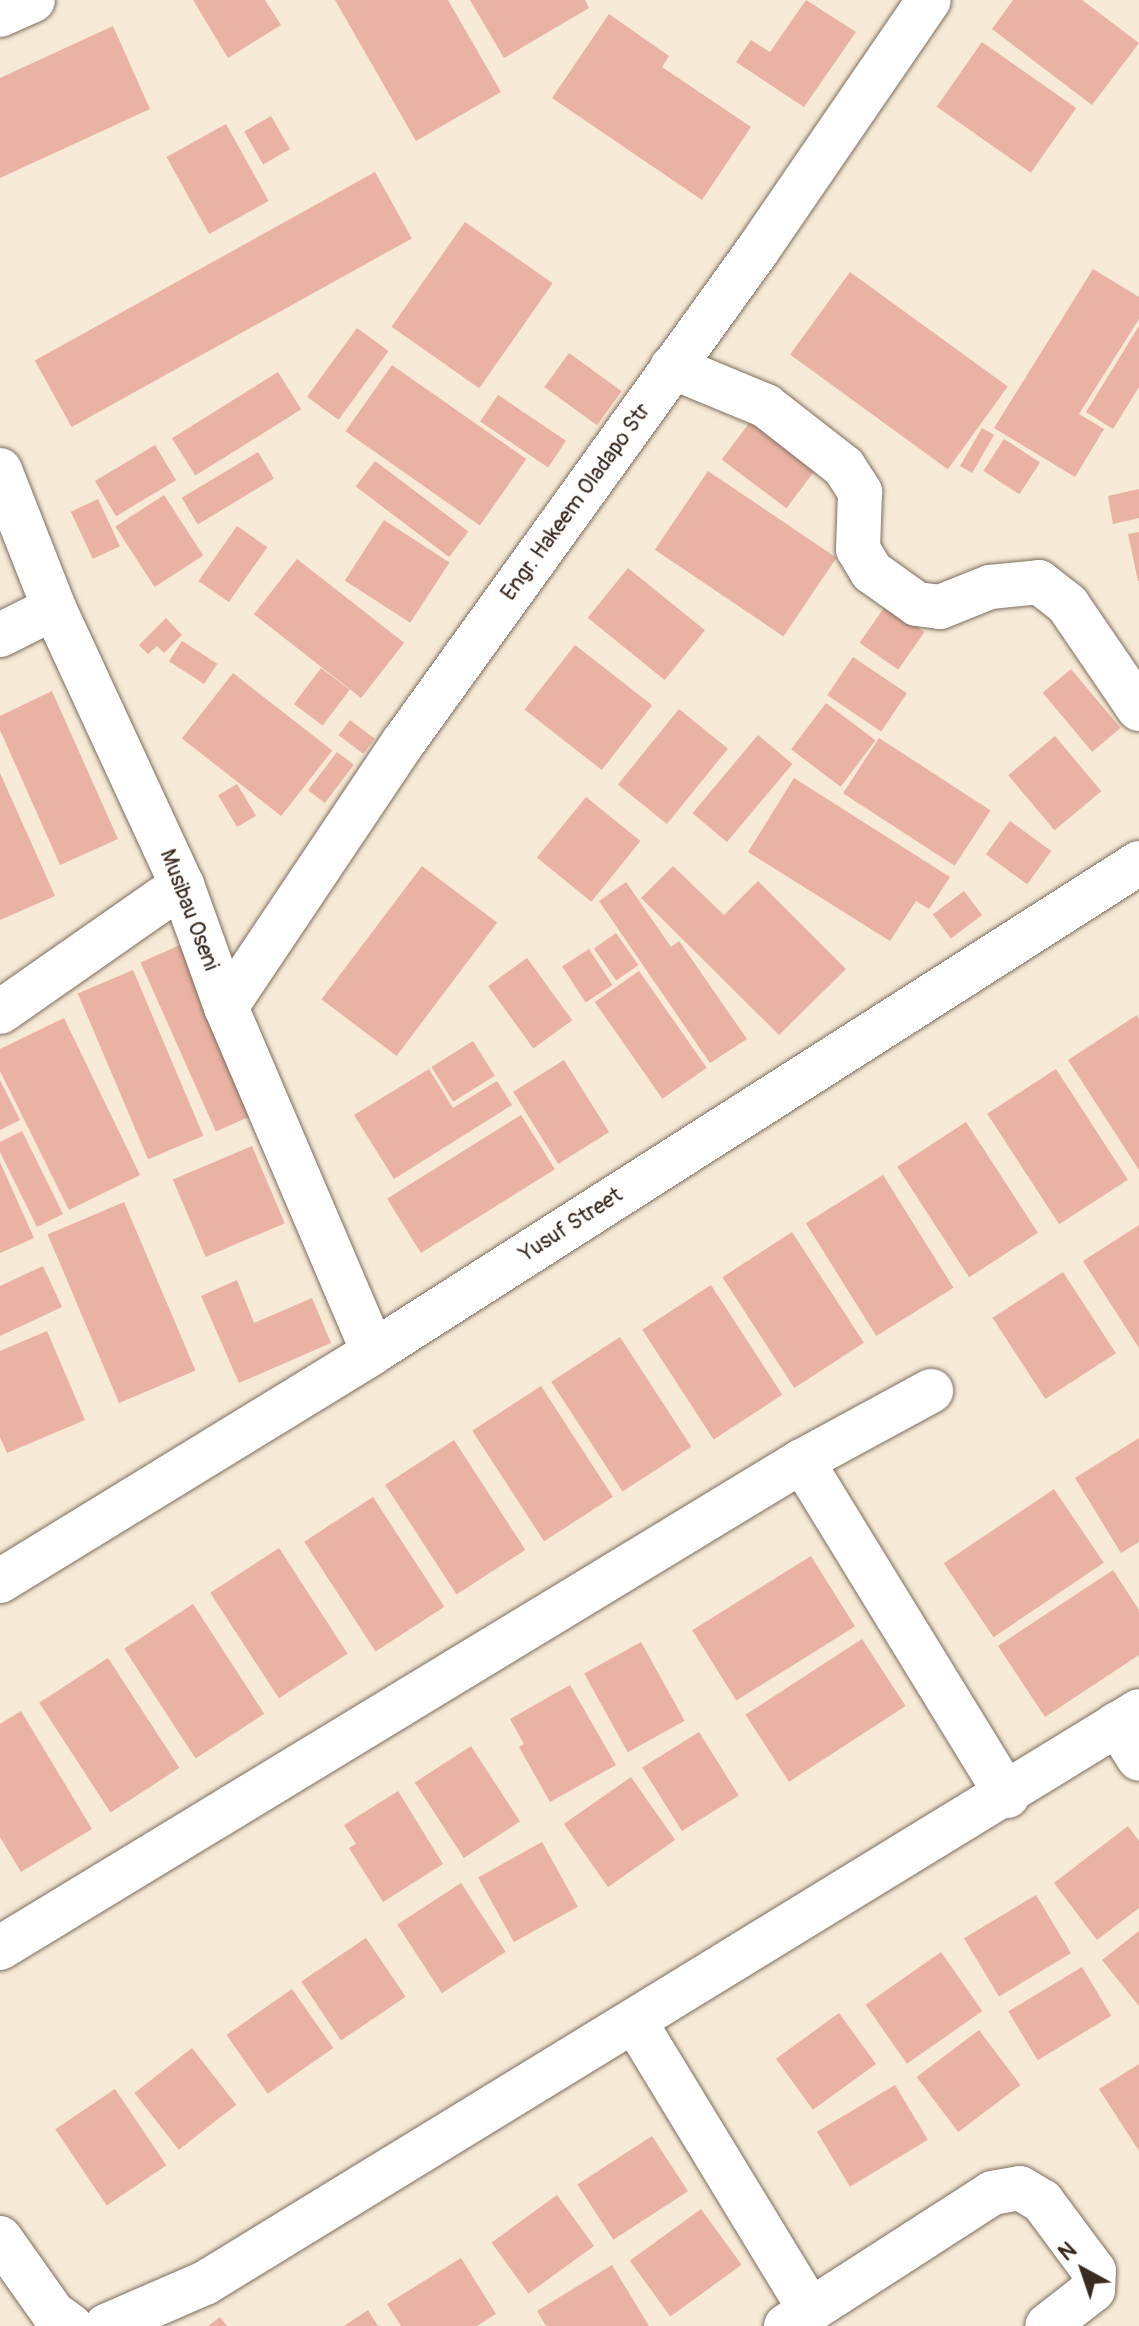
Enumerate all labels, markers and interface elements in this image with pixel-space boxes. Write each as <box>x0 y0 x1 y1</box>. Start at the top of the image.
street label: Engr. Hakeem Oladapo Str <box>496 398 656 606</box>
street label: Musibau Oseni <box>154 846 224 974</box>
street label: Yusuf Street <box>515 1182 627 1268</box>
north arrow <box>1043 2230 1123 2310</box>
text: N <box>1053 2236 1082 2267</box>

